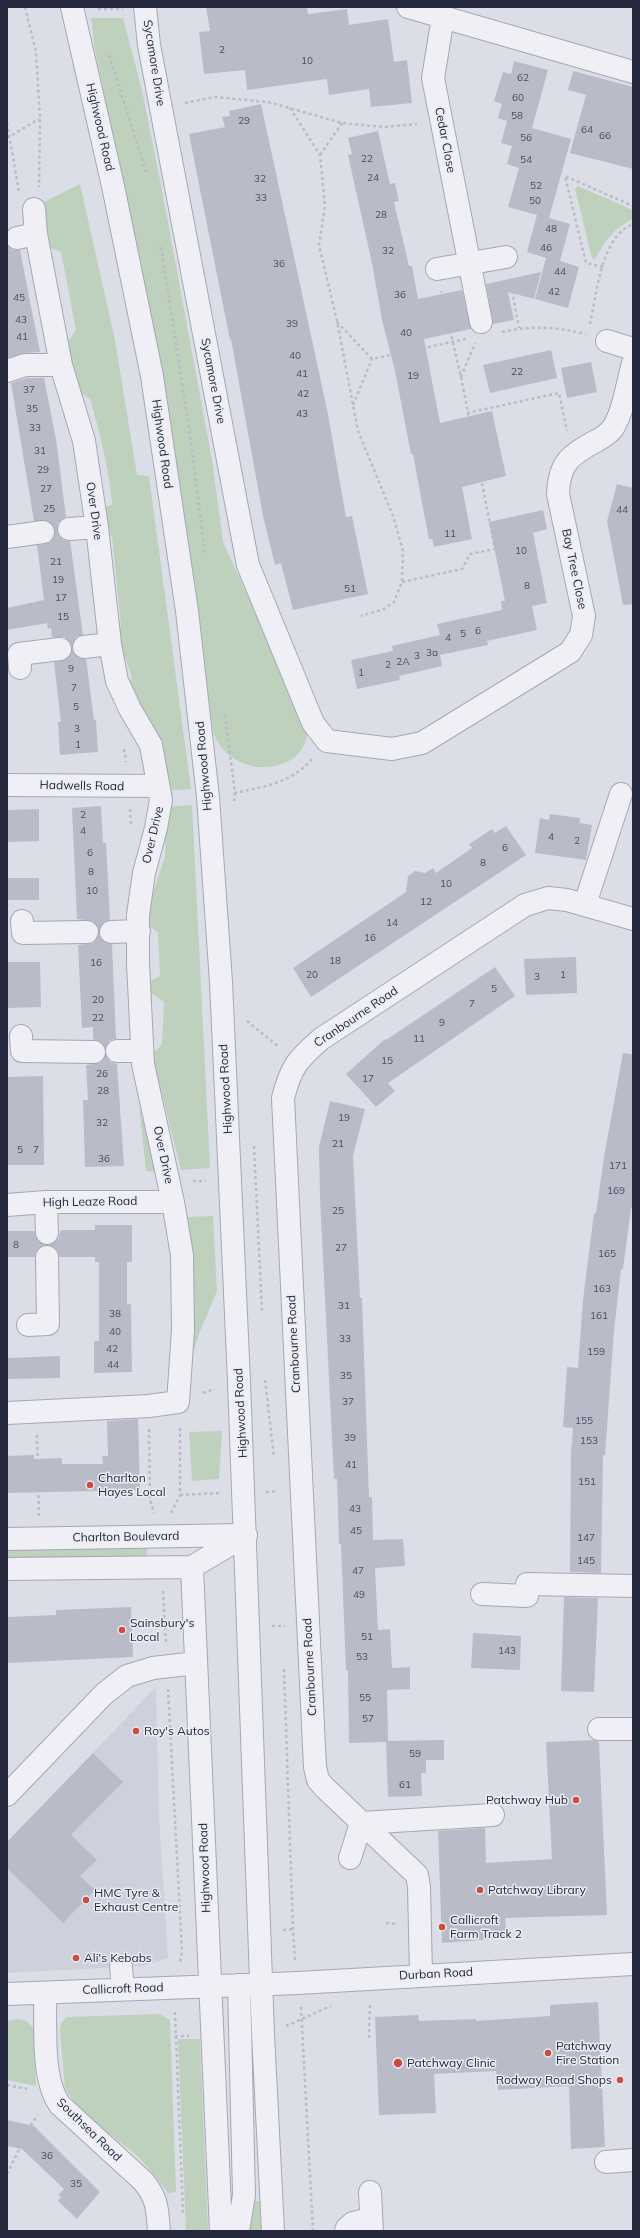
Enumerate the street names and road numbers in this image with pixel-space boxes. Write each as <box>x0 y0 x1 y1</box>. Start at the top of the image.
street label: Sycamore Drive <box>140 19 168 107</box>
street label: Highwood Road <box>83 82 117 172</box>
street label: Cedar Close <box>432 106 458 174</box>
street label: Sycamore Drive <box>198 337 228 425</box>
street label: Highwood Road <box>149 398 175 490</box>
street label: Over Drive <box>83 481 105 541</box>
street label: Bay Tree Close <box>558 527 590 611</box>
street label: Highwood Road <box>193 721 215 811</box>
street label: Hadwells Road <box>40 778 124 794</box>
street label: Over Drive <box>139 805 167 865</box>
street label: Cranbourne Road <box>311 984 401 1050</box>
street label: Highwood Road <box>216 1044 236 1134</box>
street label: Over Drive <box>150 1125 176 1185</box>
street label: High Leaze Road <box>42 1194 138 1210</box>
street label: Cranbourne Road <box>284 1295 304 1393</box>
street label: Highwood Road <box>231 1368 251 1458</box>
street label: Charlton Boulevard <box>72 1529 180 1545</box>
street label: Cranbourne Road <box>300 1618 320 1716</box>
street label: Highwood Road <box>196 1823 214 1913</box>
street label: Durban Road <box>399 1965 473 1983</box>
street label: Callicroft Road <box>82 1980 164 1998</box>
street label: Southsea Road <box>54 2095 124 2165</box>

